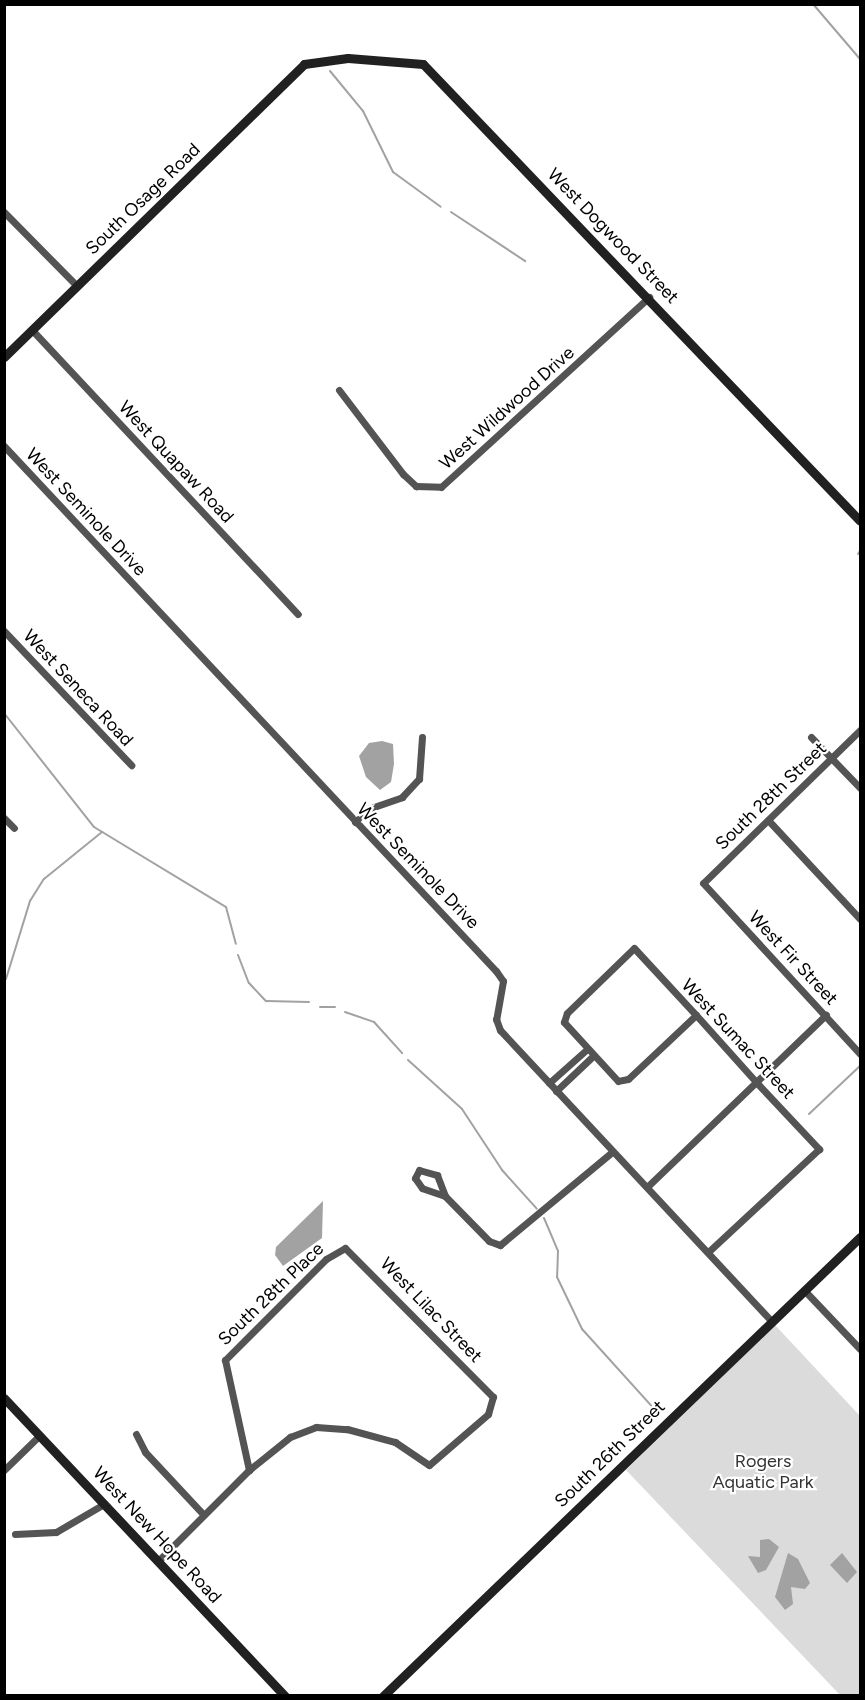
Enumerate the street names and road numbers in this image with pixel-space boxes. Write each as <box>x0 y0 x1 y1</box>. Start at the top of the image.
street label: South Osage Road <box>81 139 205 259</box>
street label: West Dogwood Street <box>543 164 683 308</box>
street label: West Wildwood Drive <box>435 342 579 474</box>
street label: West Quapaw Road <box>114 397 238 527</box>
street label: West Seminole Drive <box>21 444 151 580</box>
street label: West Seneca Road <box>18 625 138 751</box>
street label: South 28th Street <box>711 738 831 854</box>
street label: West Seminole Drive <box>352 799 484 933</box>
street label: West Fir Street <box>744 906 842 1010</box>
street label: West Sumac Street <box>677 975 799 1103</box>
street label: South 28th Place <box>214 1238 328 1350</box>
street label: West Lilac Street <box>376 1253 486 1367</box>
street label: South 26th Street <box>550 1396 670 1512</box>
street label: West New Hope Road <box>88 1462 226 1608</box>

